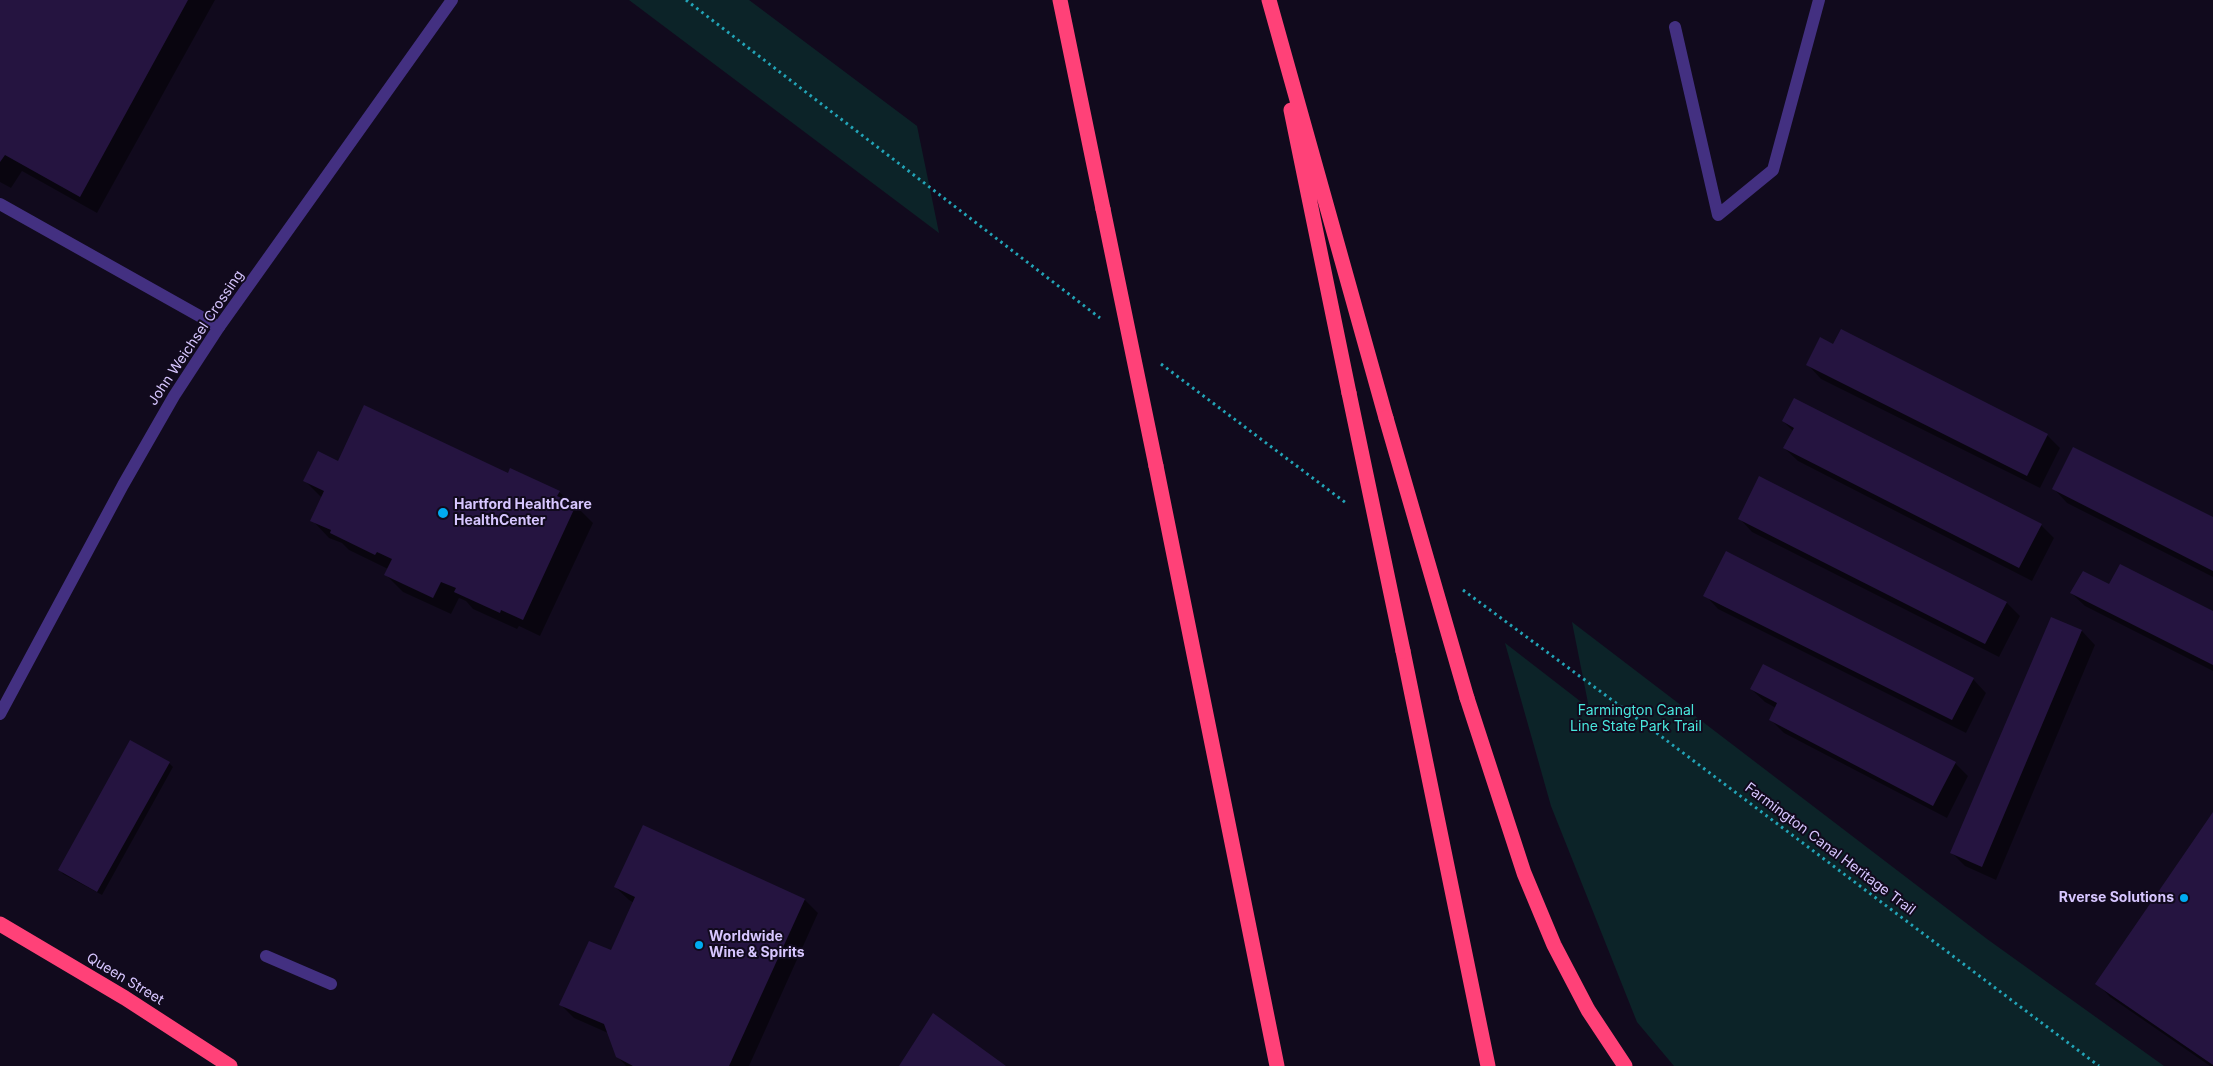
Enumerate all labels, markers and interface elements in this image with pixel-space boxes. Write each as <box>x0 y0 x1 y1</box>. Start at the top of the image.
street label: John Weichsel Crossing <box>144 267 248 409</box>
place label: Hartford HealthCare HealthCenter <box>454 497 592 530</box>
marker: Hartford HealthCare HealthCenter <box>436 506 450 520</box>
park label: Farmington Canal Line State Park Trail <box>1570 703 1702 736</box>
street label: Farmington Canal Heritage Trail <box>1741 779 1919 919</box>
place label: Rverse Solutions <box>2059 890 2174 906</box>
marker: Rverse Solutions <box>2178 892 2190 904</box>
place label: Worldwide Wine & Spirits <box>709 929 805 962</box>
marker: Worldwide Wine & Spirits <box>693 939 705 951</box>
street label: Queen Street <box>83 949 167 1009</box>

